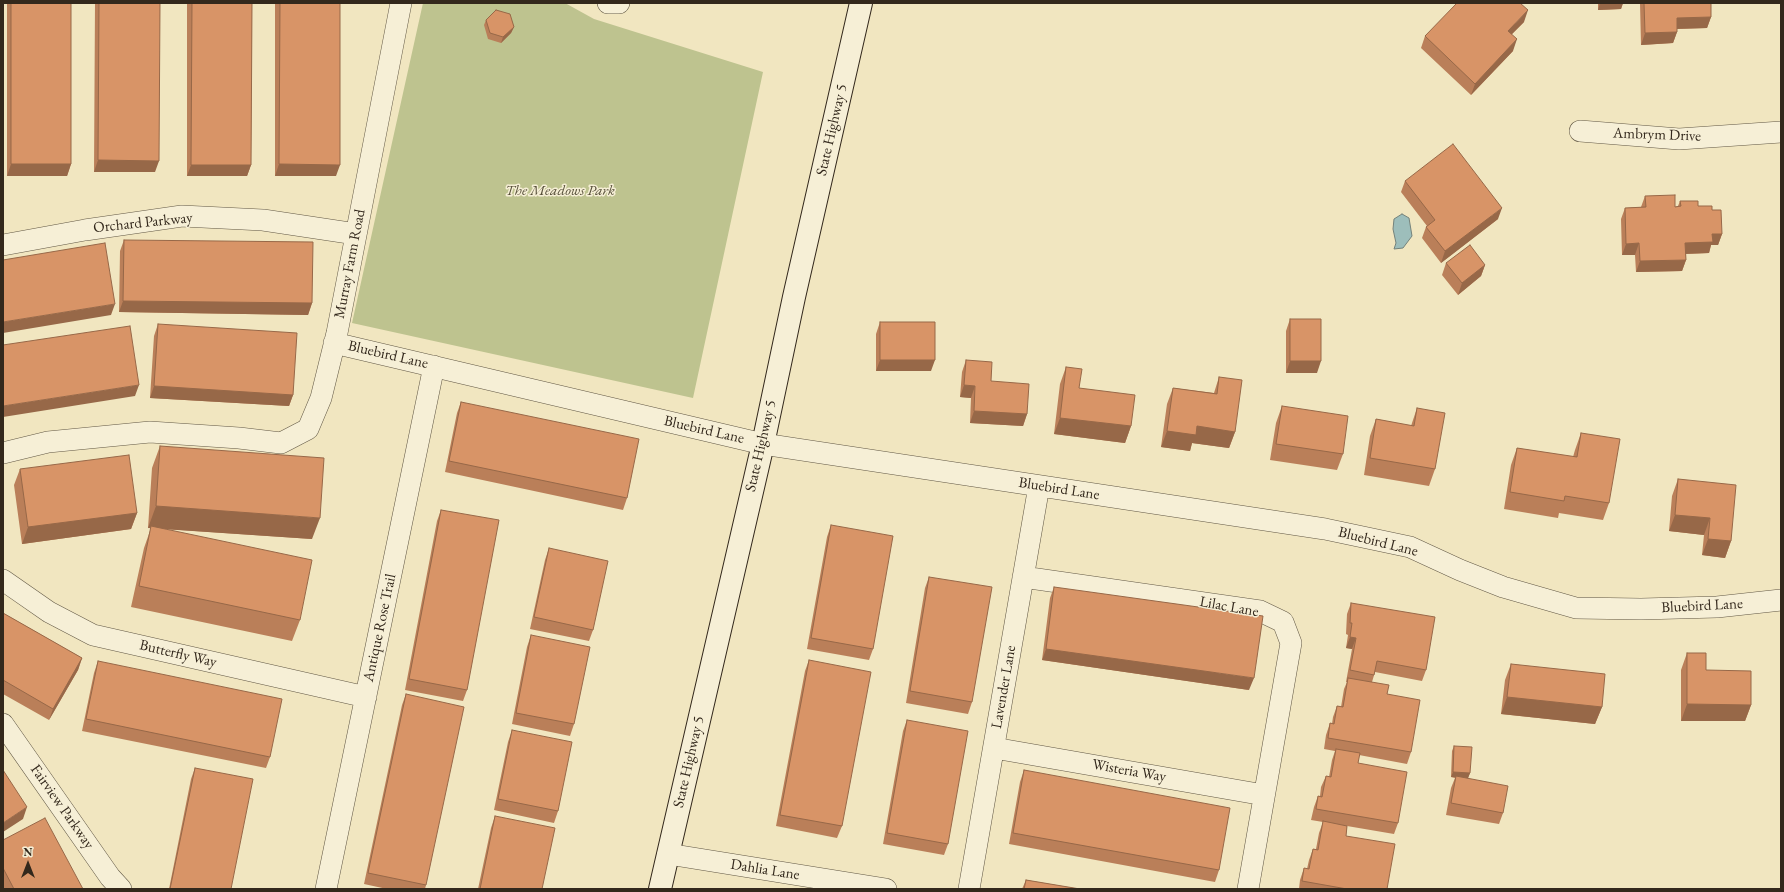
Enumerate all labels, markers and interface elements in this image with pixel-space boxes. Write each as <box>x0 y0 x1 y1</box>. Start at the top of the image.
street label: State Highway 5 <box>813 82 851 178</box>
street label: Ambrym Drive <box>1613 124 1701 146</box>
park label: The Meadows Park <box>505 182 615 200</box>
street label: Murray Farm Road <box>331 208 369 320</box>
street label: Orchard Parkway <box>92 209 194 237</box>
street label: Bluebird Lane <box>346 337 430 373</box>
street label: State Highway 5 <box>742 398 780 494</box>
street label: Bluebird Lane <box>662 412 746 448</box>
street label: Bluebird Lane <box>1017 474 1101 504</box>
street label: Bluebird Lane <box>1336 523 1420 561</box>
street label: Antique Rose Trail <box>360 572 400 684</box>
street label: Lilac Lane <box>1198 593 1260 621</box>
street label: Bluebird Lane <box>1661 595 1743 617</box>
street label: Butterfly Way <box>138 636 218 672</box>
street label: Lavender Lane <box>988 644 1020 730</box>
street label: State Highway 5 <box>670 714 708 810</box>
street label: Wisteria Way <box>1091 756 1167 786</box>
street label: Fairview Parkway <box>26 761 98 853</box>
north arrow <box>8 844 48 884</box>
text: N <box>24 845 32 859</box>
street label: Dahlia Lane <box>729 856 801 884</box>

